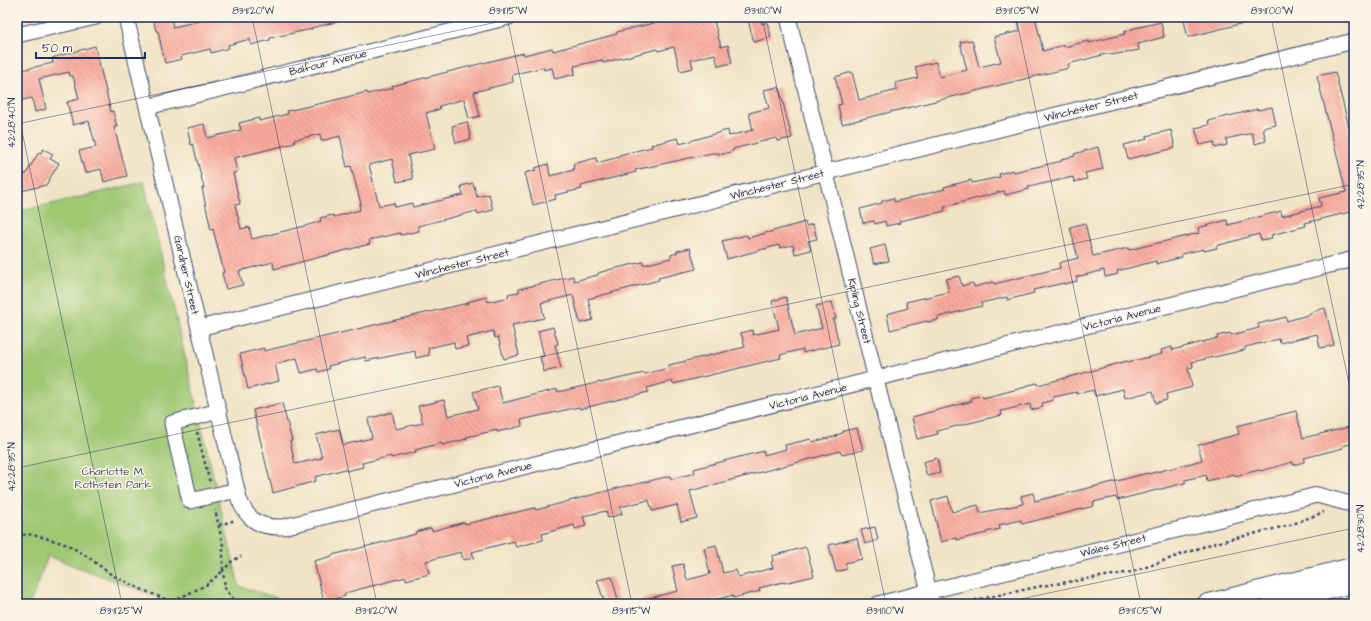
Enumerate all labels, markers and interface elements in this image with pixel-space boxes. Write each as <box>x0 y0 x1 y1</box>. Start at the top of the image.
text: 83°11'20"W <box>232 4 274 18</box>
text: 83°11'15"W <box>489 4 528 18</box>
text: 83°11'10"W <box>744 4 782 18</box>
text: 83°11'05"W <box>995 4 1039 18</box>
text: 83°11'00"W <box>1251 4 1294 18</box>
scale bar <box>36 34 145 60</box>
text: 50 m <box>42 40 73 57</box>
street label: Balfour Avenue <box>288 46 369 79</box>
street label: Winchester Street <box>1043 87 1140 125</box>
text: 42°28'40"N <box>5 98 19 148</box>
text: 42°28'35"N <box>1354 160 1368 210</box>
street label: Winchester Street <box>729 165 826 203</box>
street label: Gardner Street <box>170 234 203 317</box>
street label: Winchester Street <box>414 244 511 282</box>
street label: Kipling Street <box>843 277 875 346</box>
street label: Victoria Avenue <box>1082 301 1163 334</box>
street label: Victoria Avenue <box>768 380 849 413</box>
text: 42°28'35"N <box>5 442 19 492</box>
street label: Victoria Avenue <box>453 458 534 491</box>
park label: Charlotte M. Rothstein Park <box>75 464 152 492</box>
text: 42°28'30"N <box>1354 505 1368 553</box>
street label: Wales Street <box>1079 530 1148 561</box>
text: 83°11'25"W <box>100 604 143 618</box>
text: 83°11'20"W <box>355 604 397 618</box>
text: 83°11'15"W <box>612 604 651 618</box>
text: 83°11'10"W <box>866 604 904 618</box>
text: 83°11'05"W <box>1118 604 1162 618</box>

